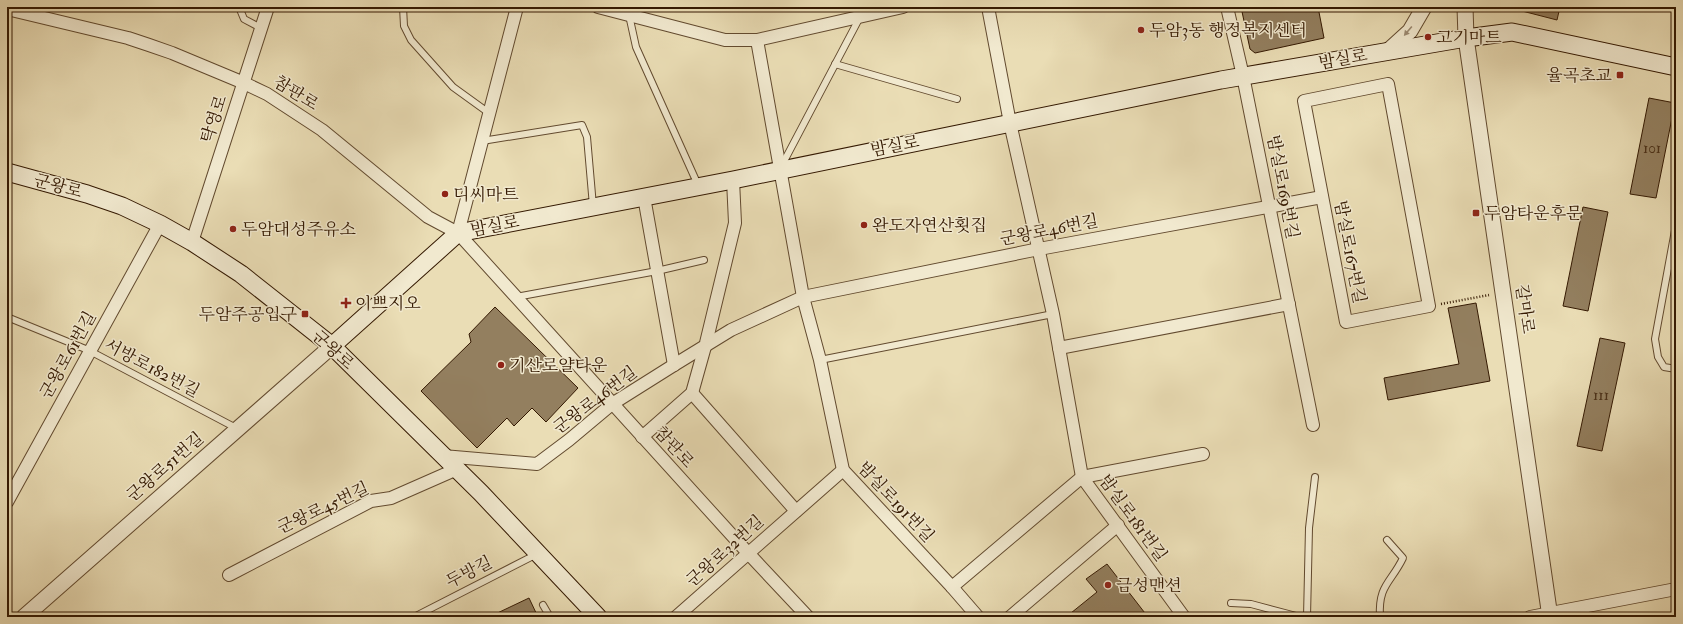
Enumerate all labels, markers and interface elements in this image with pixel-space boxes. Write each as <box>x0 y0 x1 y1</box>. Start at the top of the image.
place label: 두암3동 행정복지센터 <box>1149 20 1307 41</box>
marker: 두암3동 행정복지센터 <box>1136 25 1146 35</box>
one-way arrow <box>1404 26 1413 36</box>
place label: 고기마트 <box>1436 27 1502 48</box>
marker: 고기마트 <box>1423 32 1433 42</box>
street label: 밤실로 <box>1317 44 1370 74</box>
place label: 율곡초교 <box>1546 65 1613 86</box>
marker: 율곡초교 <box>1615 70 1625 80</box>
street label: 참판로 <box>270 71 323 115</box>
street label: 탁영로 <box>196 92 232 146</box>
street label: 밤실로 <box>869 131 922 161</box>
street label: 밤실로169번길 <box>1263 133 1303 241</box>
house number: 101 <box>1643 139 1661 158</box>
street label: 군왕로 <box>31 169 85 203</box>
place label: 디씨마트 <box>453 184 519 205</box>
marker: 디씨마트 <box>440 189 450 199</box>
street label: 밤실로167번길 <box>1330 199 1370 305</box>
place label: 두암타운후문 <box>1484 203 1583 224</box>
marker: 두암타운후문 <box>1471 208 1481 218</box>
street label: 군왕로46번길 <box>998 210 1100 250</box>
street label: 밤실로 <box>469 211 522 241</box>
place label: 완도자연산횟집 <box>872 215 987 236</box>
place label: 두암대성주유소 <box>241 219 357 240</box>
marker: 완도자연산횟집 <box>859 220 869 230</box>
marker: 두암대성주유소 <box>228 224 238 234</box>
street label: 갈마로 <box>1511 283 1539 335</box>
place label: 이쁘지오 <box>355 293 421 314</box>
marker: 이쁘지오 <box>340 297 352 309</box>
place label: 두암주공입구 <box>198 304 298 325</box>
street label: 군왕로61번길 <box>35 308 101 402</box>
marker: 두암주공입구 <box>300 309 310 319</box>
street label: 군왕로 <box>308 326 359 375</box>
street label: 서방로182번길 <box>101 334 203 402</box>
place label: 기산로얄타운 <box>509 355 608 376</box>
marker: 기산로얄타운 <box>496 360 506 370</box>
street label: 군왕로46번길 <box>549 362 641 438</box>
house number: 111 <box>1593 386 1609 405</box>
street label: 참판로 <box>650 422 699 473</box>
street label: 군왕로51번길 <box>122 428 208 506</box>
street label: 밤실로191번길 <box>853 457 939 547</box>
street label: 밤실로181번길 <box>1094 470 1172 566</box>
street label: 군왕로45번길 <box>274 478 372 538</box>
street label: 군왕로32번길 <box>682 511 768 591</box>
street label: 두방길 <box>442 551 496 593</box>
place label: 금성맨션 <box>1116 575 1182 596</box>
marker: 금성맨션 <box>1103 580 1113 590</box>

